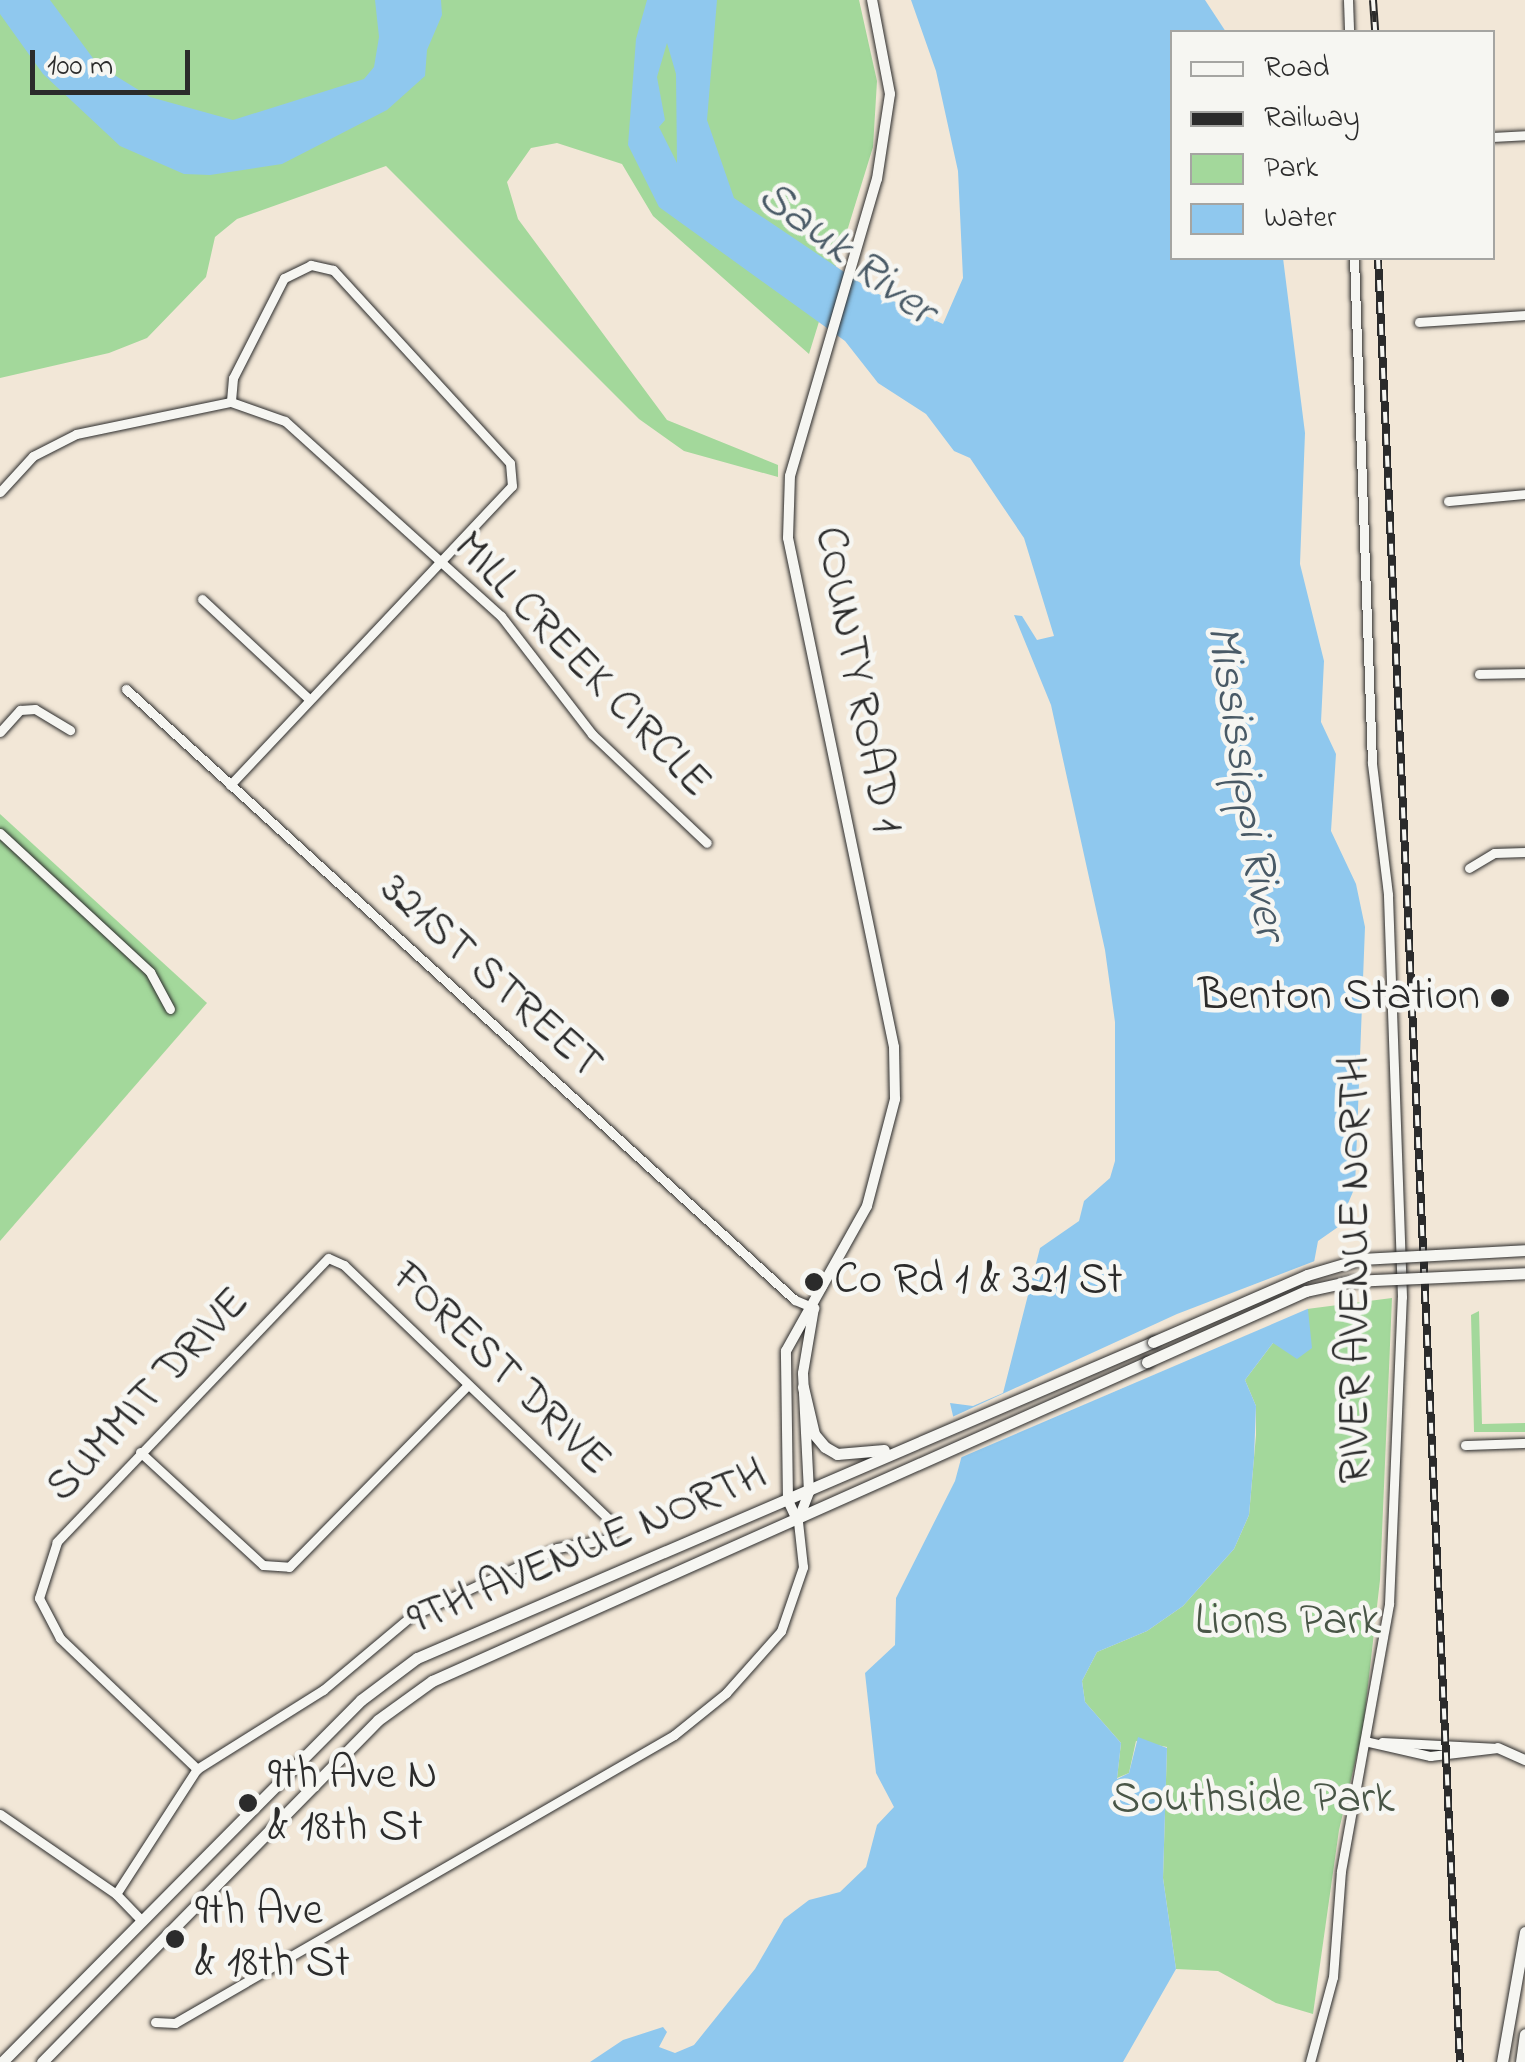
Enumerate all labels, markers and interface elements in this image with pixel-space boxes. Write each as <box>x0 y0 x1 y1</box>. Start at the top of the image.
scale bar <box>35 30 195 92</box>
legend <box>1170 30 1495 260</box>
text: 100 m <box>47 45 113 89</box>
text: Road <box>1264 47 1329 91</box>
text: Railway <box>1264 97 1360 141</box>
text: Park <box>1264 147 1318 191</box>
water label: Sauk River <box>745 168 947 340</box>
text: Water <box>1264 197 1336 241</box>
street label: MILL CREEK CIRCLE <box>440 522 722 810</box>
street label: COUNTY ROAD 1 <box>800 522 912 838</box>
water label: Mississippi River <box>1191 621 1297 943</box>
street label: 321ST STREET <box>367 864 613 1092</box>
place label: Benton Station <box>1198 971 1480 1025</box>
marker: Benton Station <box>1489 987 1511 1009</box>
street label: RIVER AVENUE NORTH <box>1330 1056 1384 1484</box>
street label: FOREST DRIVE <box>379 1252 621 1488</box>
place label: Co Rd 1 & 321 St <box>834 1255 1123 1309</box>
marker: Co Rd 1 & 321 St <box>803 1271 825 1293</box>
street label: SUMMIT DRIVE <box>36 1277 262 1515</box>
street label: 9TH AVENUE NORTH <box>401 1449 775 1649</box>
park label: Lions Park <box>1195 1596 1381 1650</box>
place label: 9th Ave N & 18th St <box>268 1750 438 1856</box>
park label: Southside Park <box>1111 1774 1395 1828</box>
marker: 9th Ave N & 18th St <box>237 1792 259 1814</box>
place label: 9th Ave & 18th St <box>195 1886 350 1992</box>
marker: 9th Ave & 18th St <box>164 1928 186 1950</box>

